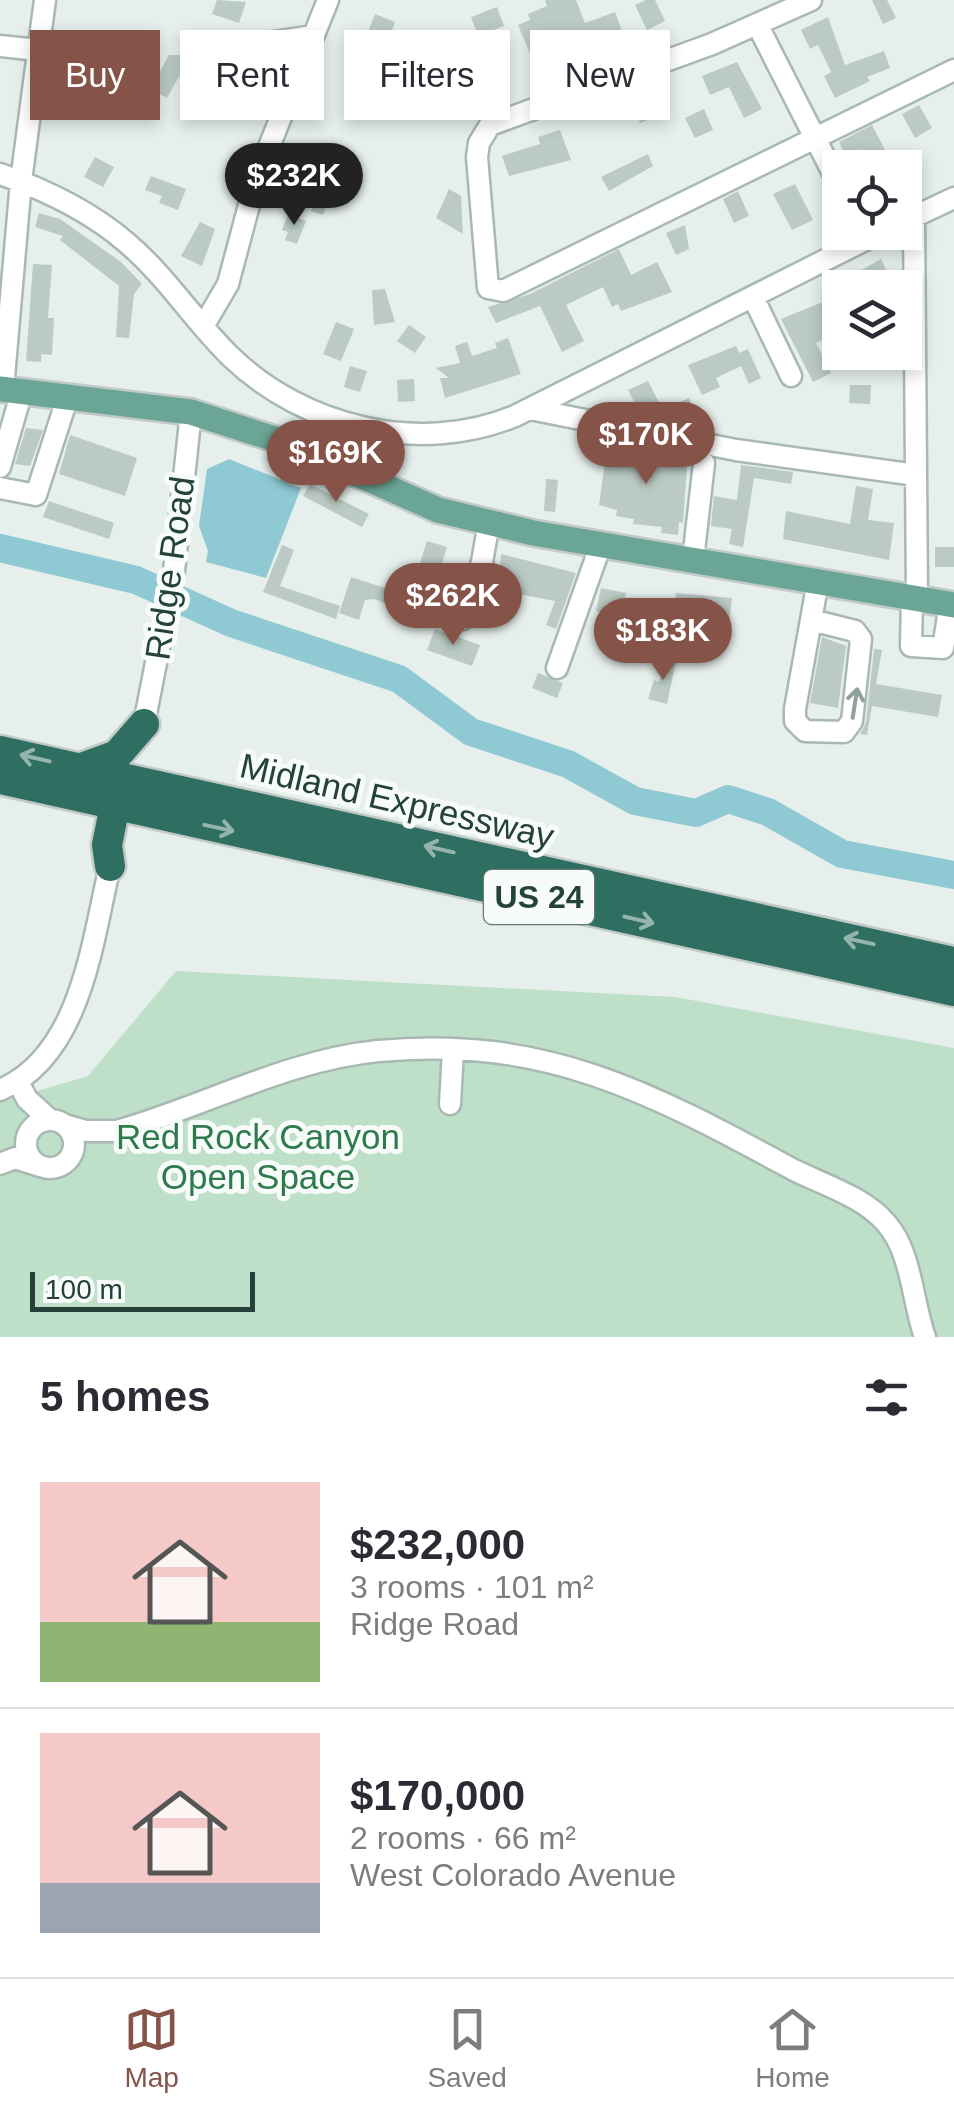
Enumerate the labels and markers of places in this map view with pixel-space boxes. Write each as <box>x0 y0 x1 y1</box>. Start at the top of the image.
pin: $232K <box>224 143 364 228</box>
pin: $170K <box>576 402 716 487</box>
pin: $169K <box>266 420 406 505</box>
pin: $262K <box>383 563 523 648</box>
pin: $183K <box>593 598 733 683</box>

